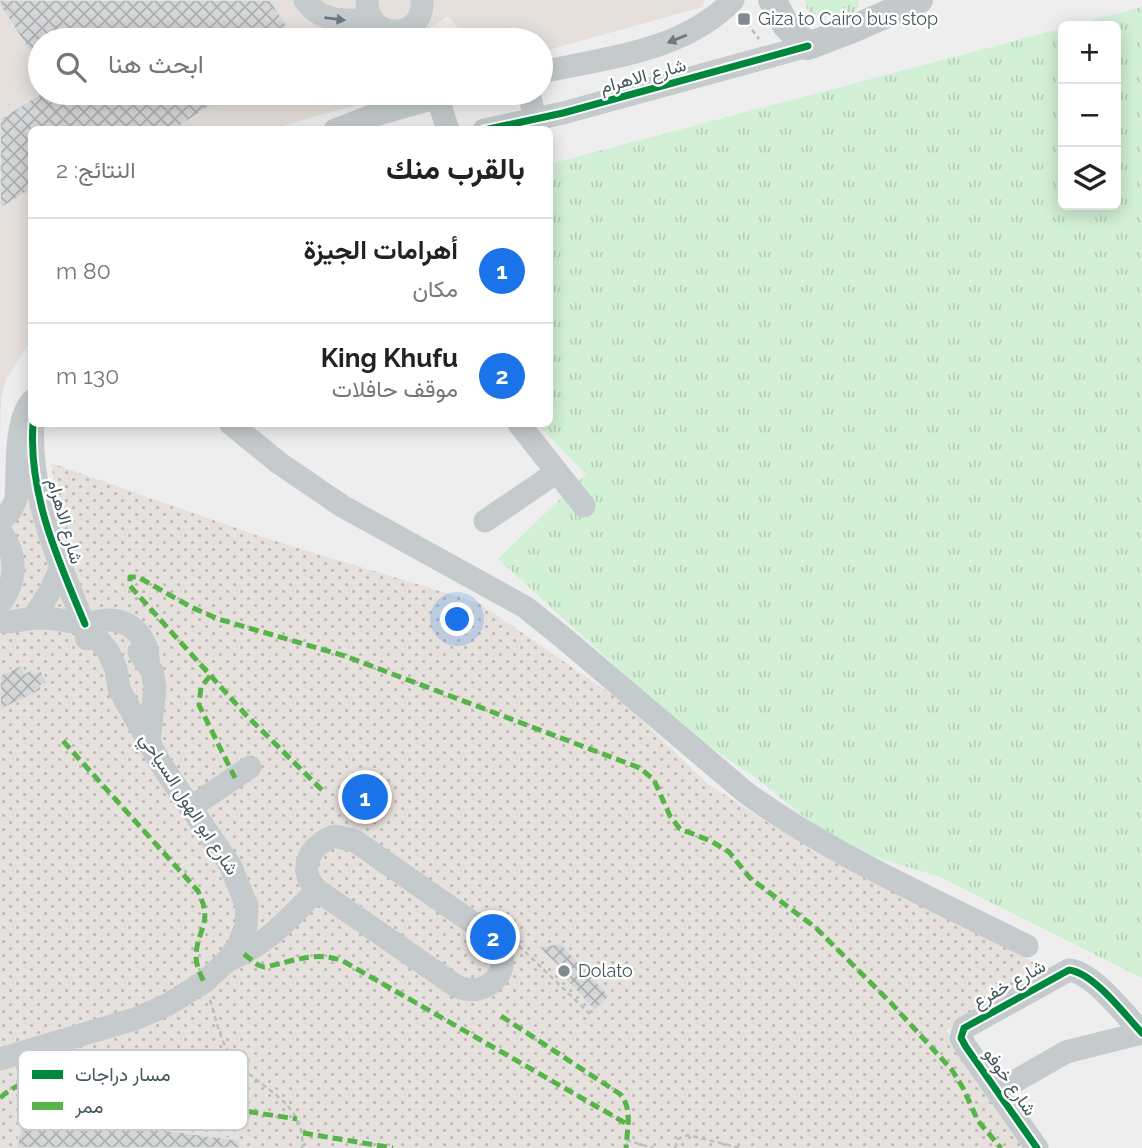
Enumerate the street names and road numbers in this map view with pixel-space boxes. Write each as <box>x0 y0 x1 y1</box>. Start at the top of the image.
street label: شارع الاهرام <box>598 54 689 99</box>
street label: شارع الاهرام <box>41 476 88 567</box>
street label: شارع ابو الهول السياحي <box>132 729 243 881</box>
street label: شارع خفرع <box>969 955 1050 1014</box>
street label: شارع خوفو <box>978 1044 1041 1120</box>

